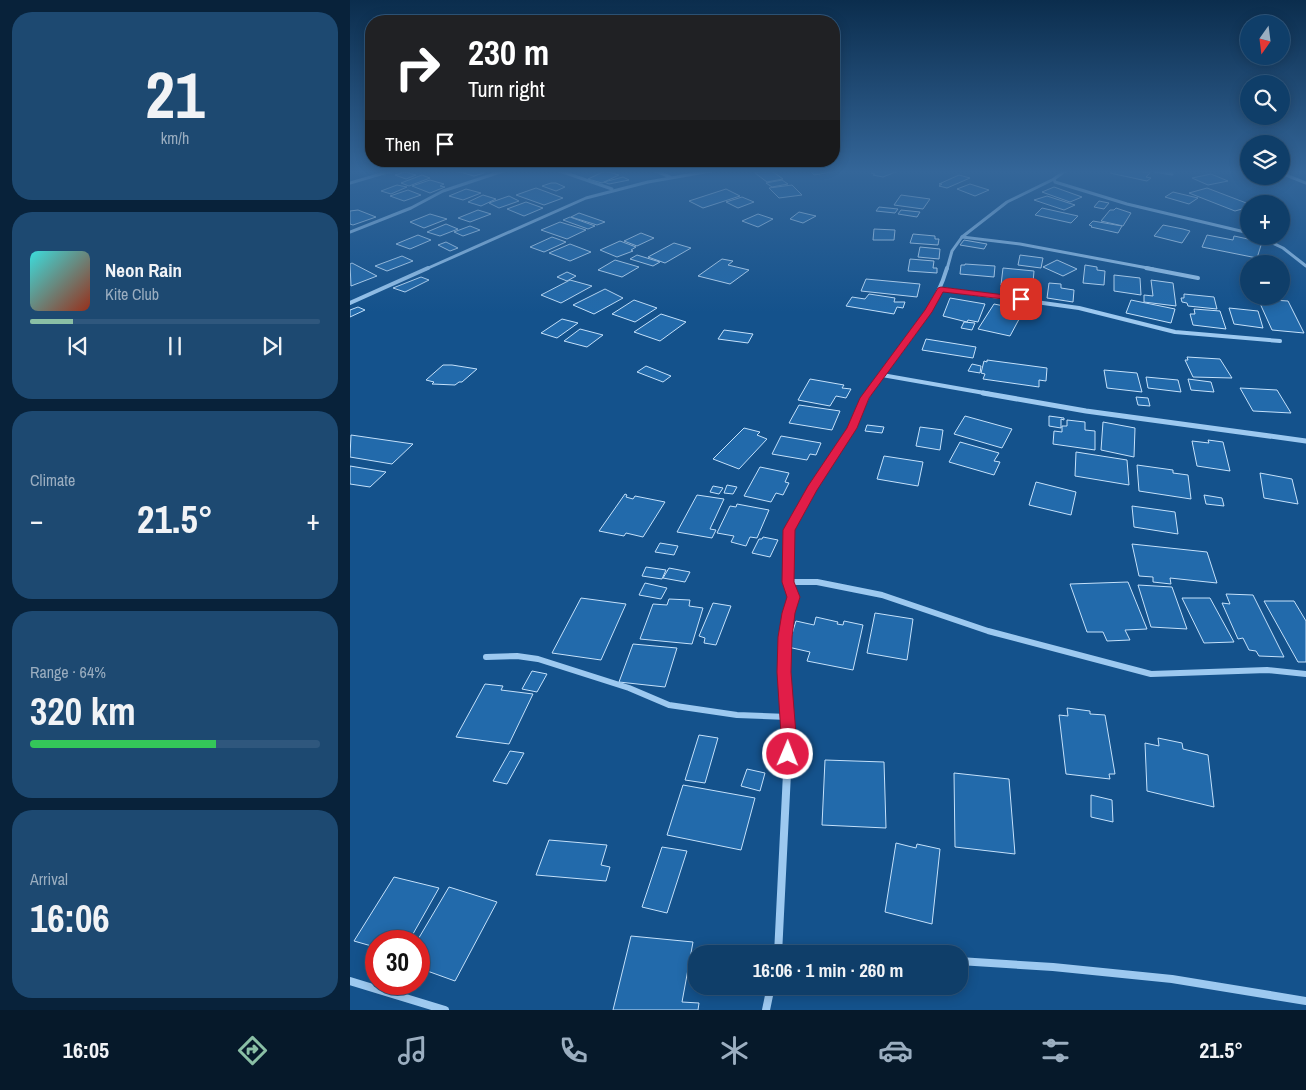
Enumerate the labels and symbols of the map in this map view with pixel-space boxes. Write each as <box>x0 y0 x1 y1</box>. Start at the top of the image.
north arrow <box>1240 15 1290 65</box>
pin <box>1000 278 1042 320</box>
position arrow <box>761 727 813 779</box>
speed limit sign: 30 <box>365 930 430 995</box>

